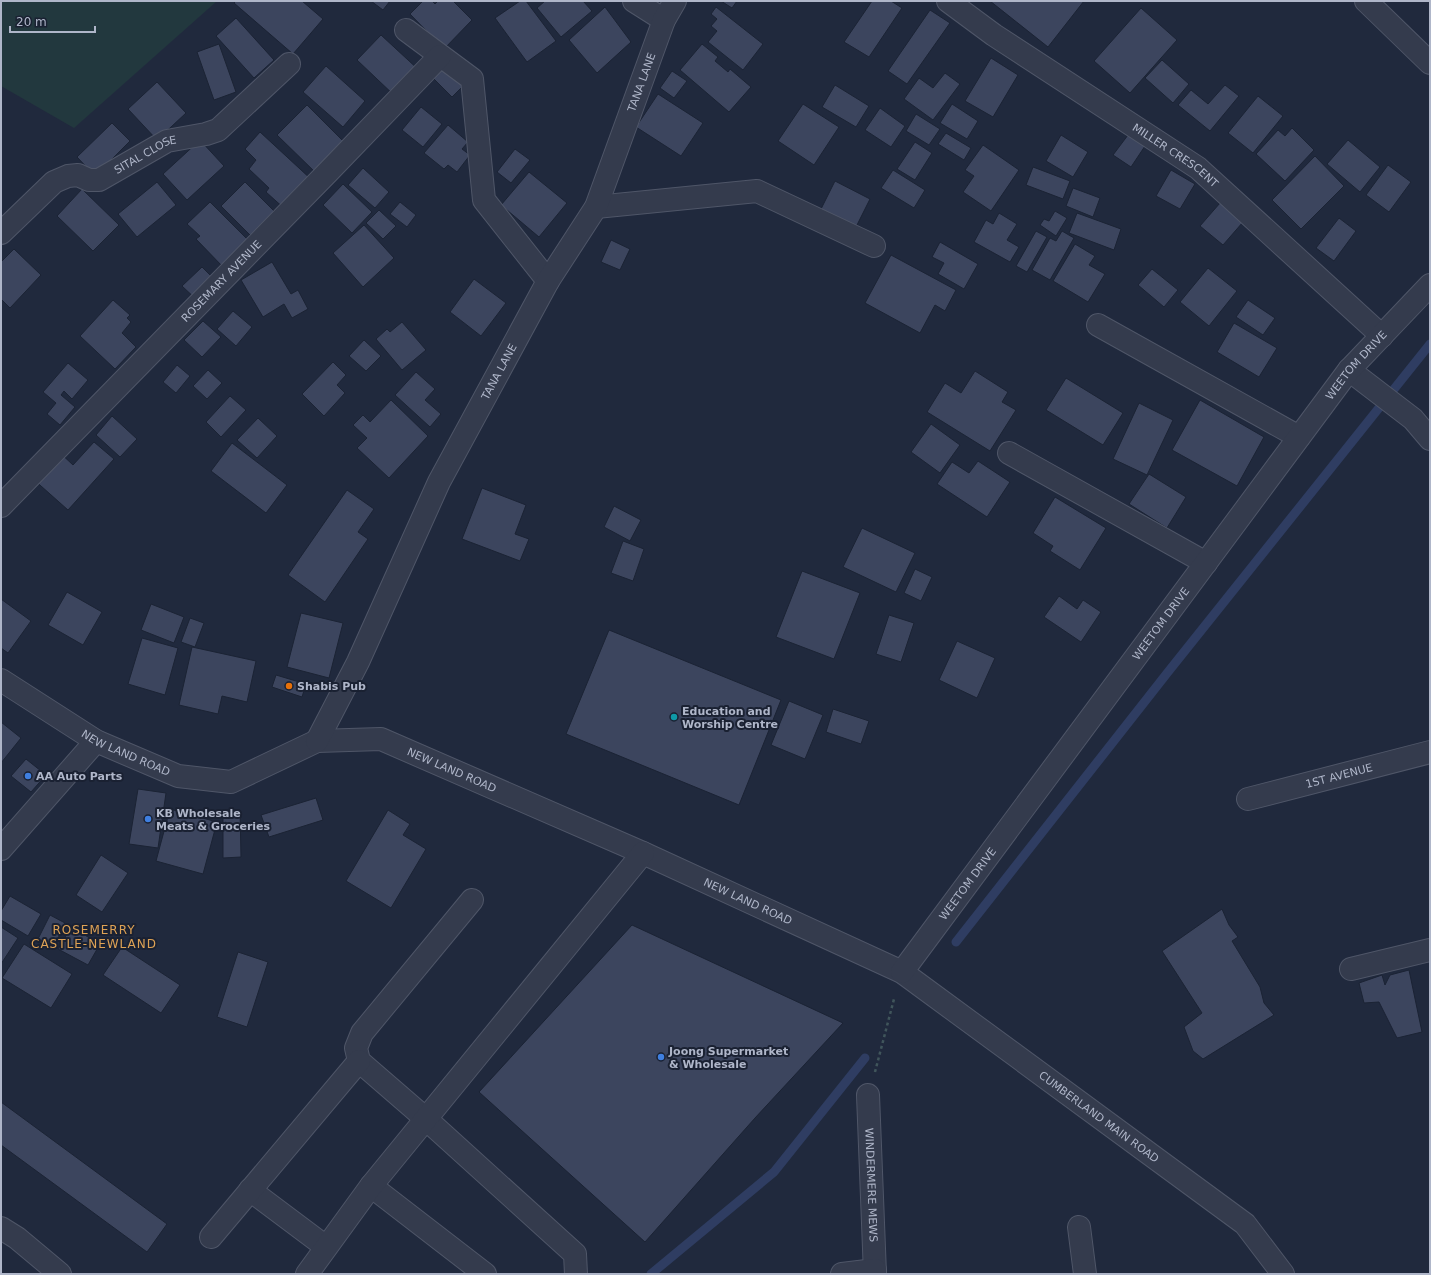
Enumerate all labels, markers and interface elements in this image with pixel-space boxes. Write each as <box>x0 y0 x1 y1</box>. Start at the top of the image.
scale bar <box>10 8 95 34</box>
text: 20 m <box>16 15 47 29</box>
street label: TANA LANE <box>625 51 659 115</box>
street label: MILLER CRESCENT <box>1130 121 1221 190</box>
street label: SITAL CLOSE <box>112 133 177 177</box>
street label: ROSEMARY AVENUE <box>179 238 265 325</box>
street label: WEETOM DRIVE <box>1323 328 1390 403</box>
street label: TANA LANE <box>478 342 520 403</box>
street label: WEETOM DRIVE <box>1130 585 1192 663</box>
place label: Shabis Pub <box>297 680 366 693</box>
marker: Shabis Pub <box>284 681 294 691</box>
place label: Education and Worship Centre <box>682 705 778 731</box>
marker: Education and Worship Centre <box>669 712 679 722</box>
street label: NEW LAND ROAD <box>79 727 172 779</box>
street label: NEW LAND ROAD <box>405 745 498 795</box>
street label: 1ST AVENUE <box>1304 761 1374 791</box>
place label: AA Auto Parts <box>36 770 123 783</box>
marker: AA Auto Parts <box>23 771 33 781</box>
place label: KB Wholesale Meats & Groceries <box>156 807 271 833</box>
marker: KB Wholesale Meats & Groceries <box>143 814 153 824</box>
street label: WEETOM DRIVE <box>937 845 999 923</box>
street label: NEW LAND ROAD <box>702 876 794 928</box>
district label: ROSEMERRY CASTLE-NEWLAND <box>31 923 157 951</box>
place label: Joong Supermarket & Wholesale <box>668 1045 788 1071</box>
marker: Joong Supermarket & Wholesale <box>656 1052 666 1062</box>
street label: CUMBERLAND MAIN ROAD <box>1036 1069 1161 1166</box>
street label: WINDERMERE MEWS <box>862 1128 880 1242</box>

